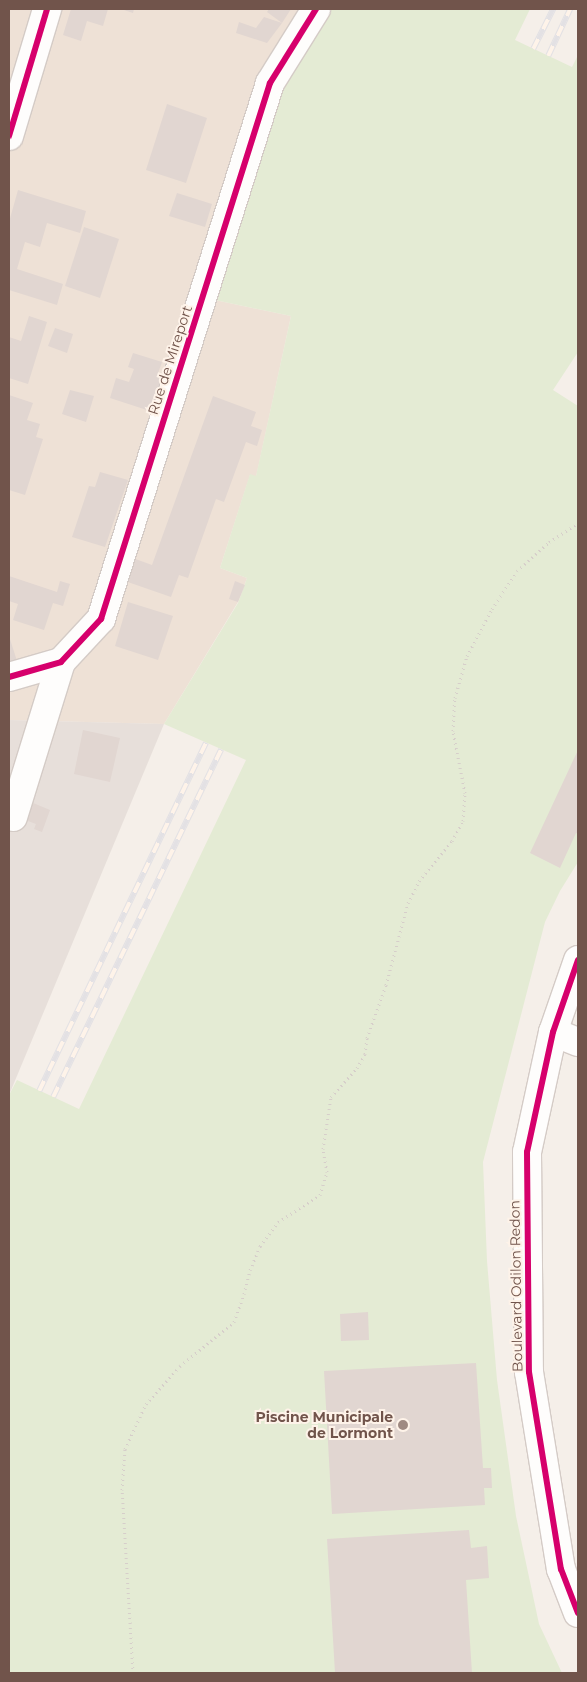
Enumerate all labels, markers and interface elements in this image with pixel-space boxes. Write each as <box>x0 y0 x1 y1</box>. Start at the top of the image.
street label: Rue de Mireport <box>144 303 196 417</box>
street label: Boulevard Odilon Redon <box>506 1200 526 1372</box>
place label: Piscine Municipale de Lormont <box>256 1409 393 1441</box>
marker: Piscine Municipale de Lormont <box>397 1419 409 1431</box>

